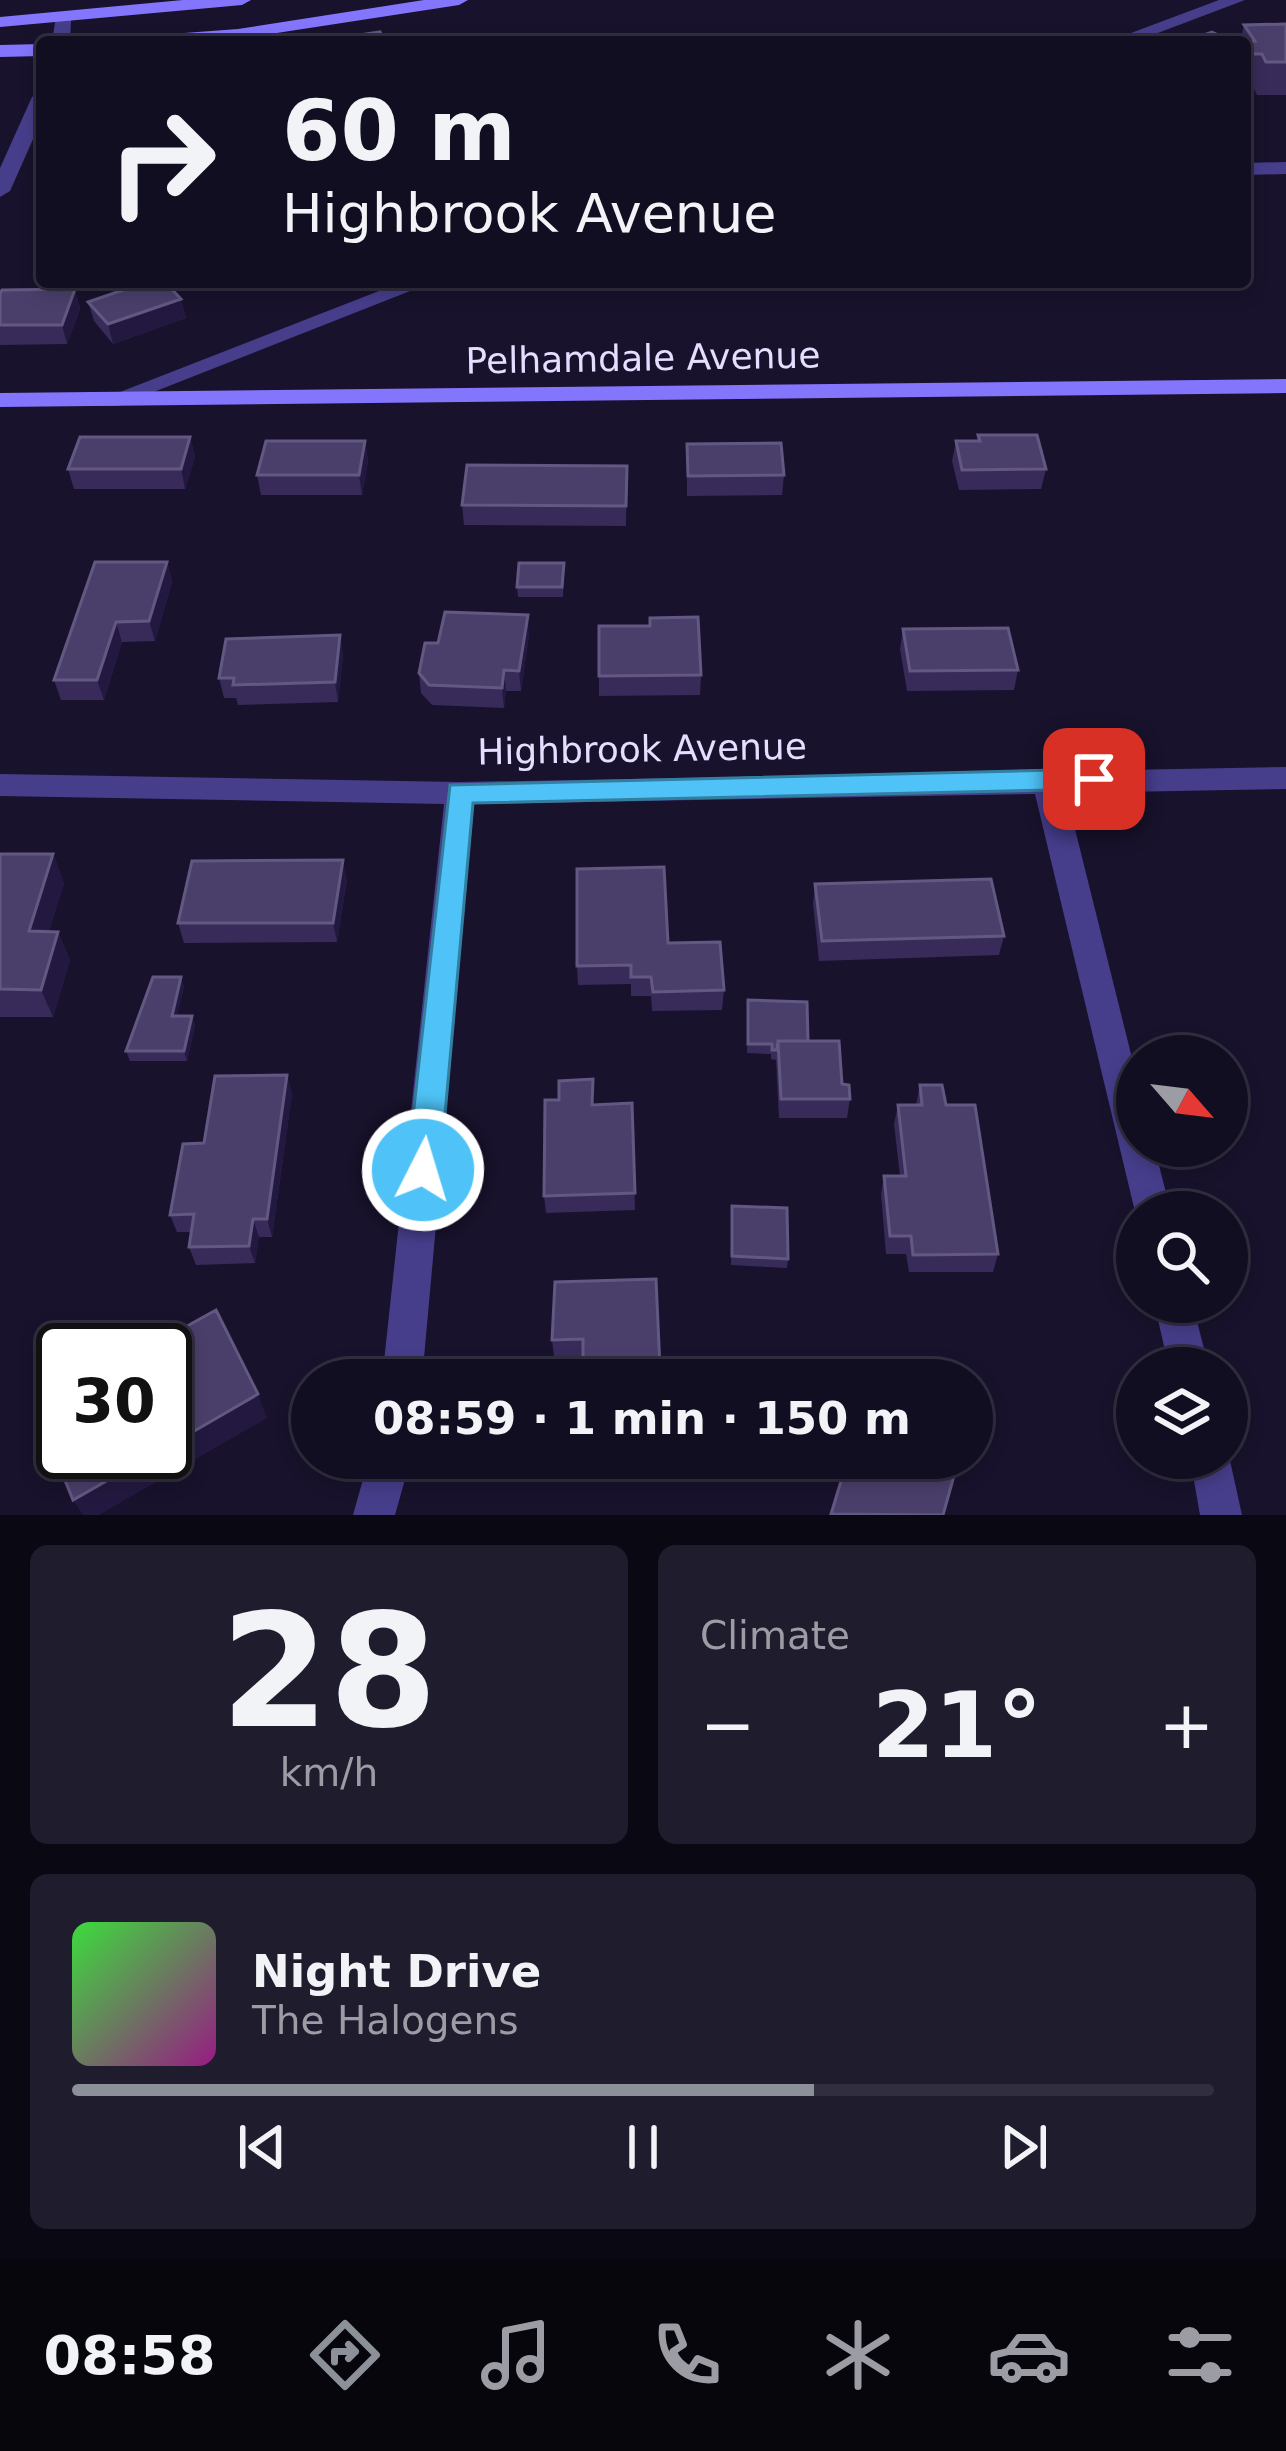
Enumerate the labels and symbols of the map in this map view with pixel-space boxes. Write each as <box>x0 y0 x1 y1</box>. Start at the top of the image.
street label: Pelhamdale Avenue <box>465 334 821 382</box>
street label: Highbrook Avenue <box>477 726 807 772</box>
pin <box>1043 728 1145 830</box>
north arrow <box>1116 1035 1248 1167</box>
position arrow <box>360 1107 486 1233</box>
speed limit sign: 30 <box>36 1323 192 1479</box>

